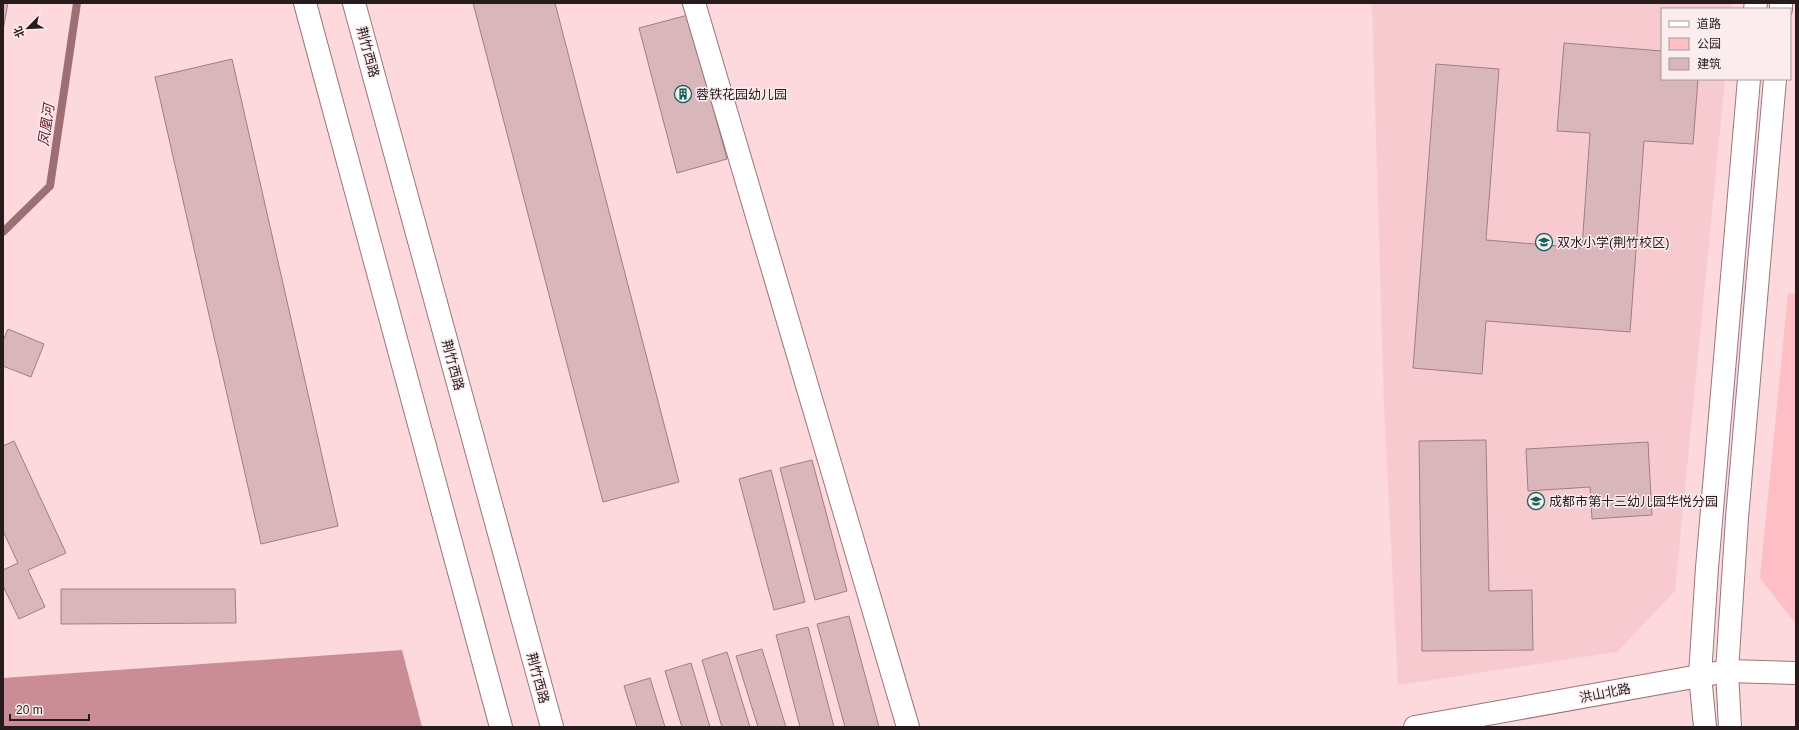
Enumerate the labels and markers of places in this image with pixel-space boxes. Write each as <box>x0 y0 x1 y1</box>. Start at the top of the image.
building icon: 蓉铁花园幼儿园 <box>673 84 693 104</box>
place label: 蓉铁花园幼儿园 <box>696 87 787 102</box>
school or university icon: 双水小学(荆竹校区) <box>1534 232 1554 252</box>
place label: 双水小学(荆竹校区) <box>1557 235 1670 250</box>
school or university icon: 成都市第十三幼儿园华悦分园 <box>1526 491 1546 511</box>
place label: 成都市第十三幼儿园华悦分园 <box>1549 494 1718 509</box>

